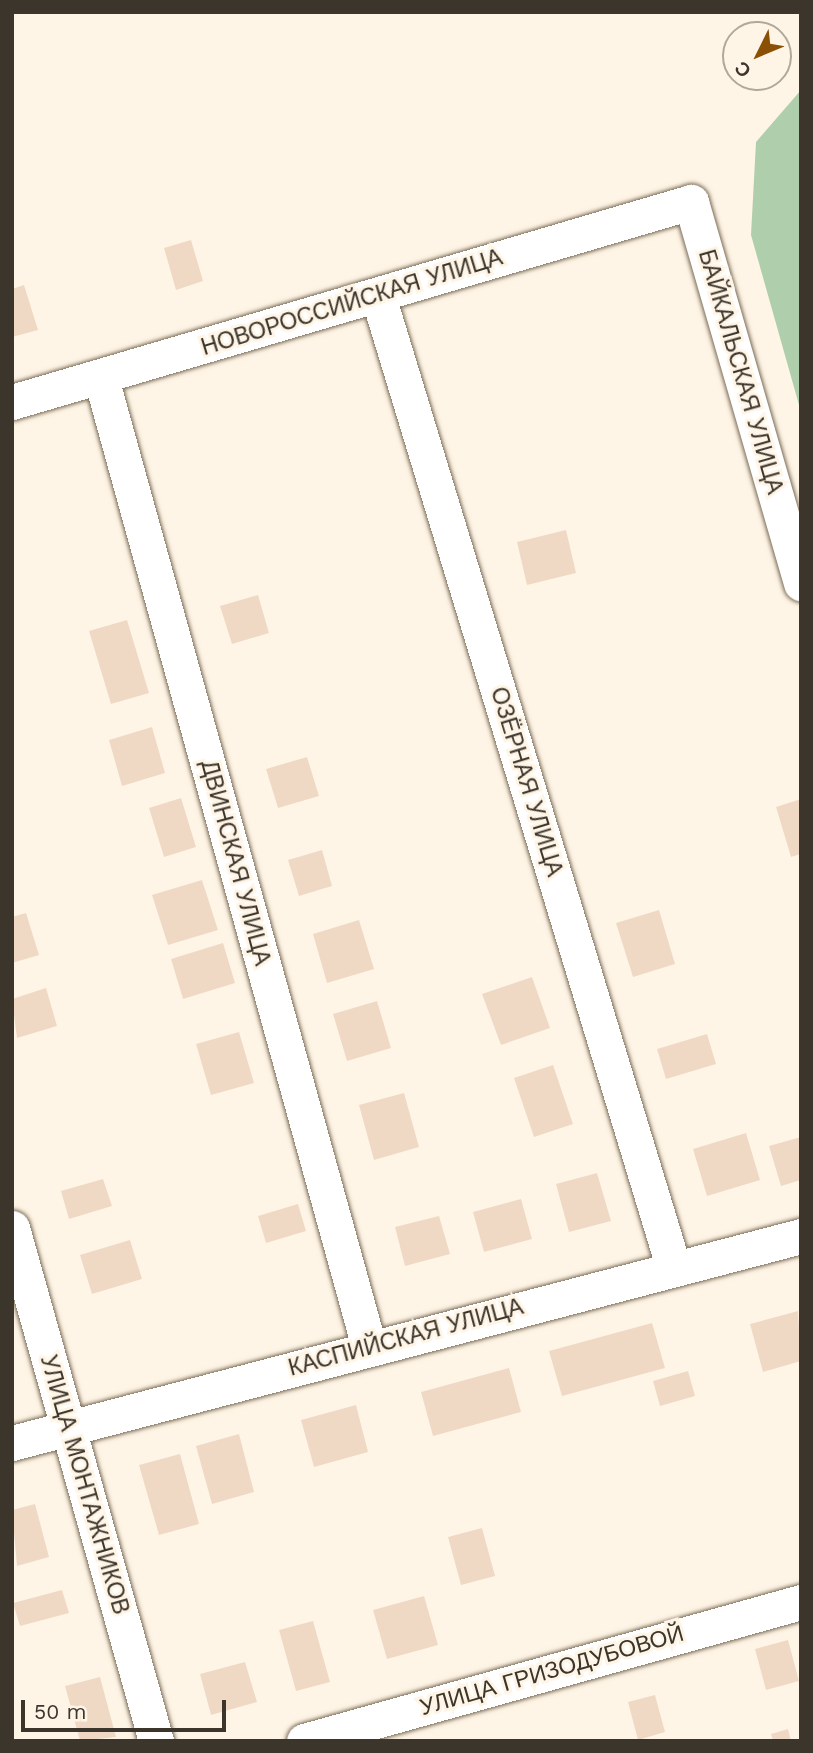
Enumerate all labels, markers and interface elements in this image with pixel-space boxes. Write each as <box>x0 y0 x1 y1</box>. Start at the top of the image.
north arrow <box>722 21 792 91</box>
text: С <box>730 56 756 82</box>
street label: НОВОРОССИЙСКАЯ УЛИЦА <box>198 244 506 362</box>
street label: БАЙКАЛЬСКАЯ УЛИЦА <box>692 247 788 497</box>
street label: ОЗЁРНАЯ УЛИЦА <box>484 684 568 880</box>
street label: ДВИНСКАЯ УЛИЦА <box>194 757 276 969</box>
street label: КАСПИЙСКАЯ УЛИЦА <box>286 1293 526 1383</box>
street label: УЛИЦА МОНТАЖНИКОВ <box>34 1352 134 1618</box>
street label: УЛИЦА ГРИЗОДУБОВОЙ <box>417 1620 687 1722</box>
scale bar <box>24 1686 229 1730</box>
text: 50 m <box>34 1699 86 1724</box>

